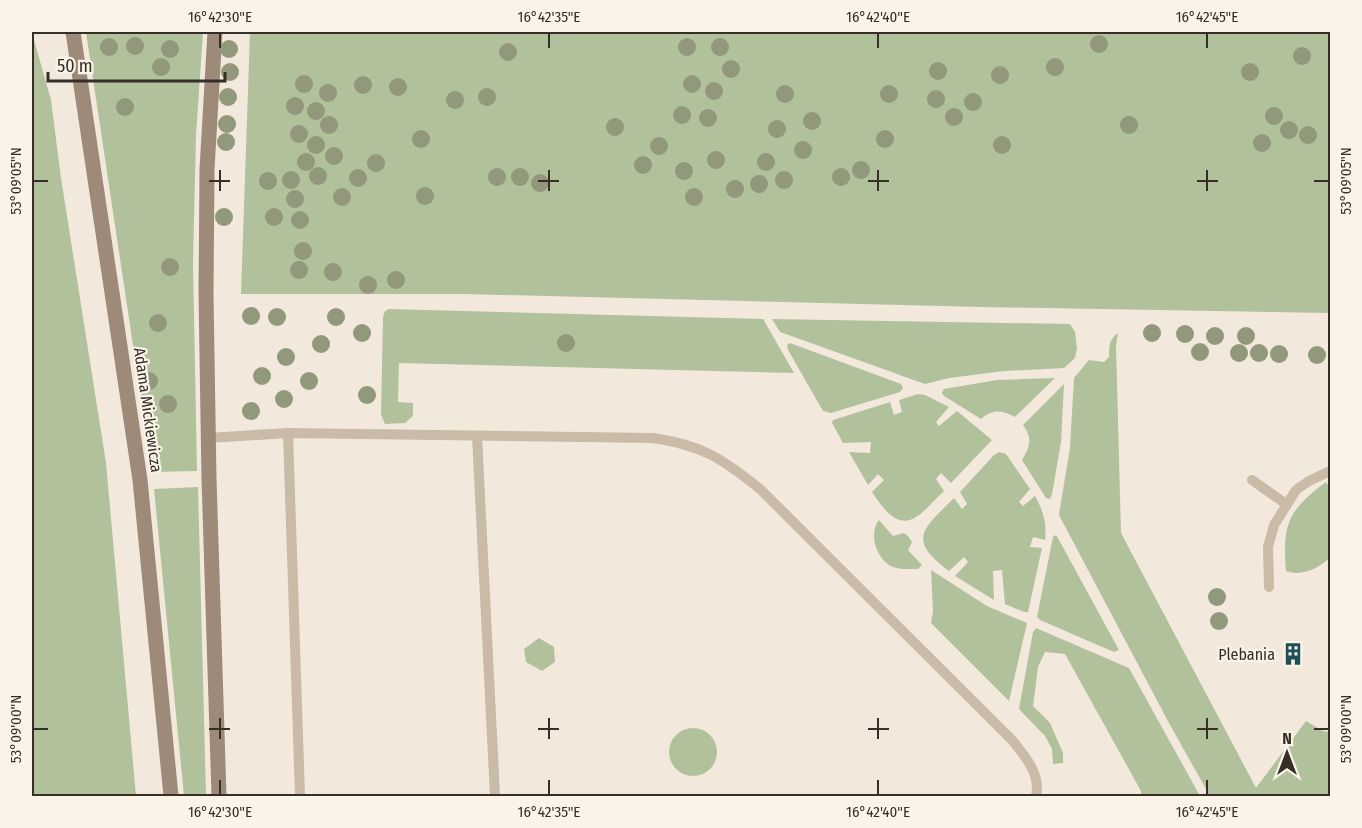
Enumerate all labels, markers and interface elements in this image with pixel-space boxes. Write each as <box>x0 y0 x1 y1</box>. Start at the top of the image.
text: 16°42'30"E <box>188 8 252 26</box>
text: 16°42'35"E <box>518 8 580 26</box>
text: 16°42'40"E <box>846 8 910 26</box>
text: 16°42'45"E <box>1176 8 1238 26</box>
scale bar <box>48 45 225 83</box>
text: 50 m <box>57 55 93 77</box>
text: 53°09'05"N <box>7 147 25 215</box>
text: 53°09'05"N <box>1337 147 1355 215</box>
street label: Adama Mickiewicza <box>130 346 166 474</box>
building icon: Plebania <box>1280 641 1306 667</box>
place label: Plebania <box>1218 645 1275 664</box>
text: 53°09'00"N <box>7 695 25 763</box>
text: 53°09'00"N <box>1337 695 1355 763</box>
north arrow <box>1257 723 1317 783</box>
text: N <box>1282 729 1292 748</box>
text: 16°42'30"E <box>188 803 252 821</box>
text: 16°42'35"E <box>518 803 580 821</box>
text: 16°42'40"E <box>846 803 910 821</box>
text: 16°42'45"E <box>1176 803 1238 821</box>

